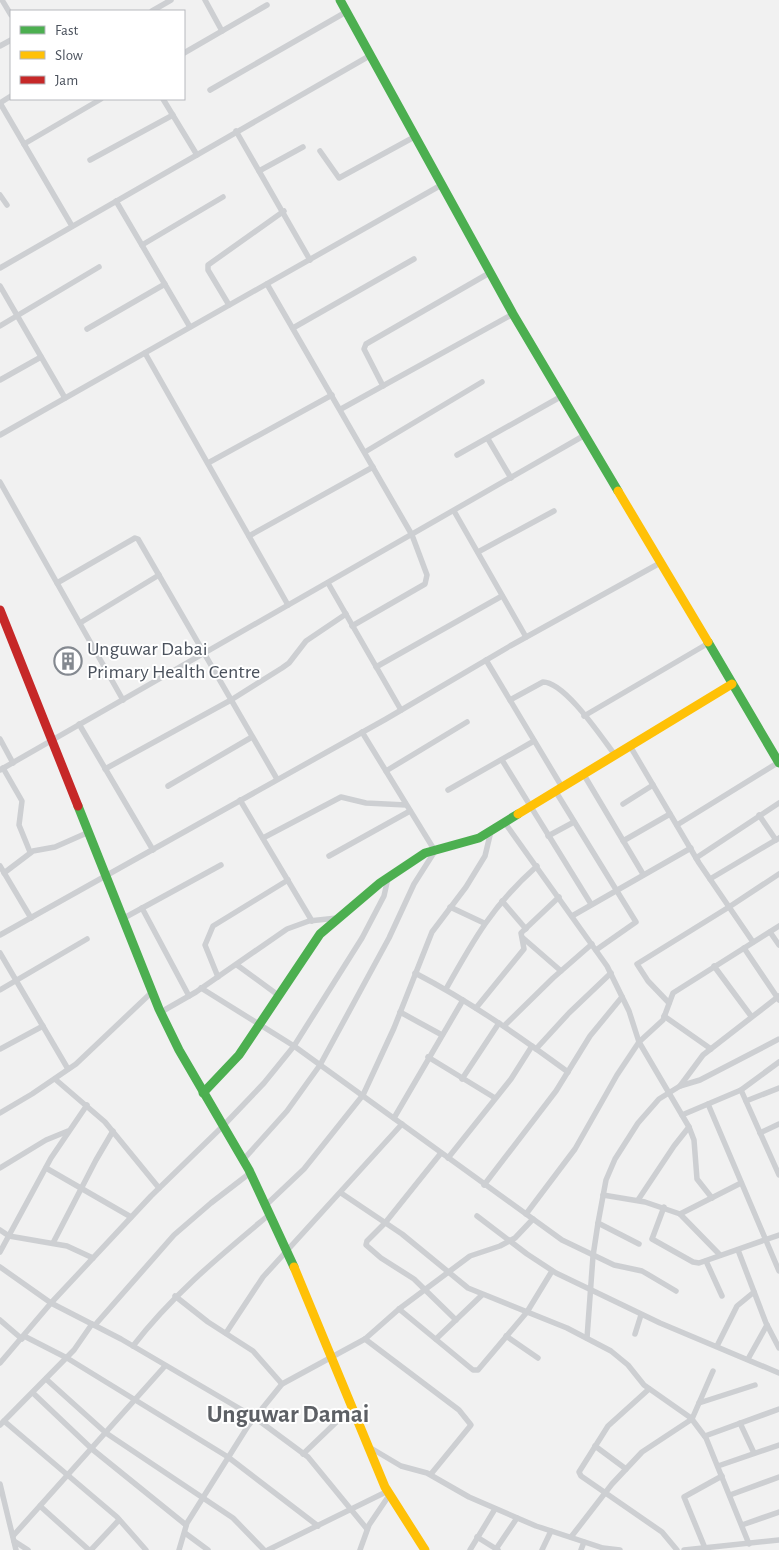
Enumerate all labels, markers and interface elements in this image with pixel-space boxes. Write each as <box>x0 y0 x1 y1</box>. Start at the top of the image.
legend <box>10 10 185 100</box>
text: Fast <box>55 23 79 38</box>
text: Slow <box>55 48 83 63</box>
text: Jam <box>55 73 78 88</box>
place label: Unguwar Dabai Primary Health Centre <box>87 639 260 682</box>
building icon: Unguwar Dabai Primary Health Centre <box>53 646 83 676</box>
district label: Unguwar Damai <box>207 1402 369 1427</box>

